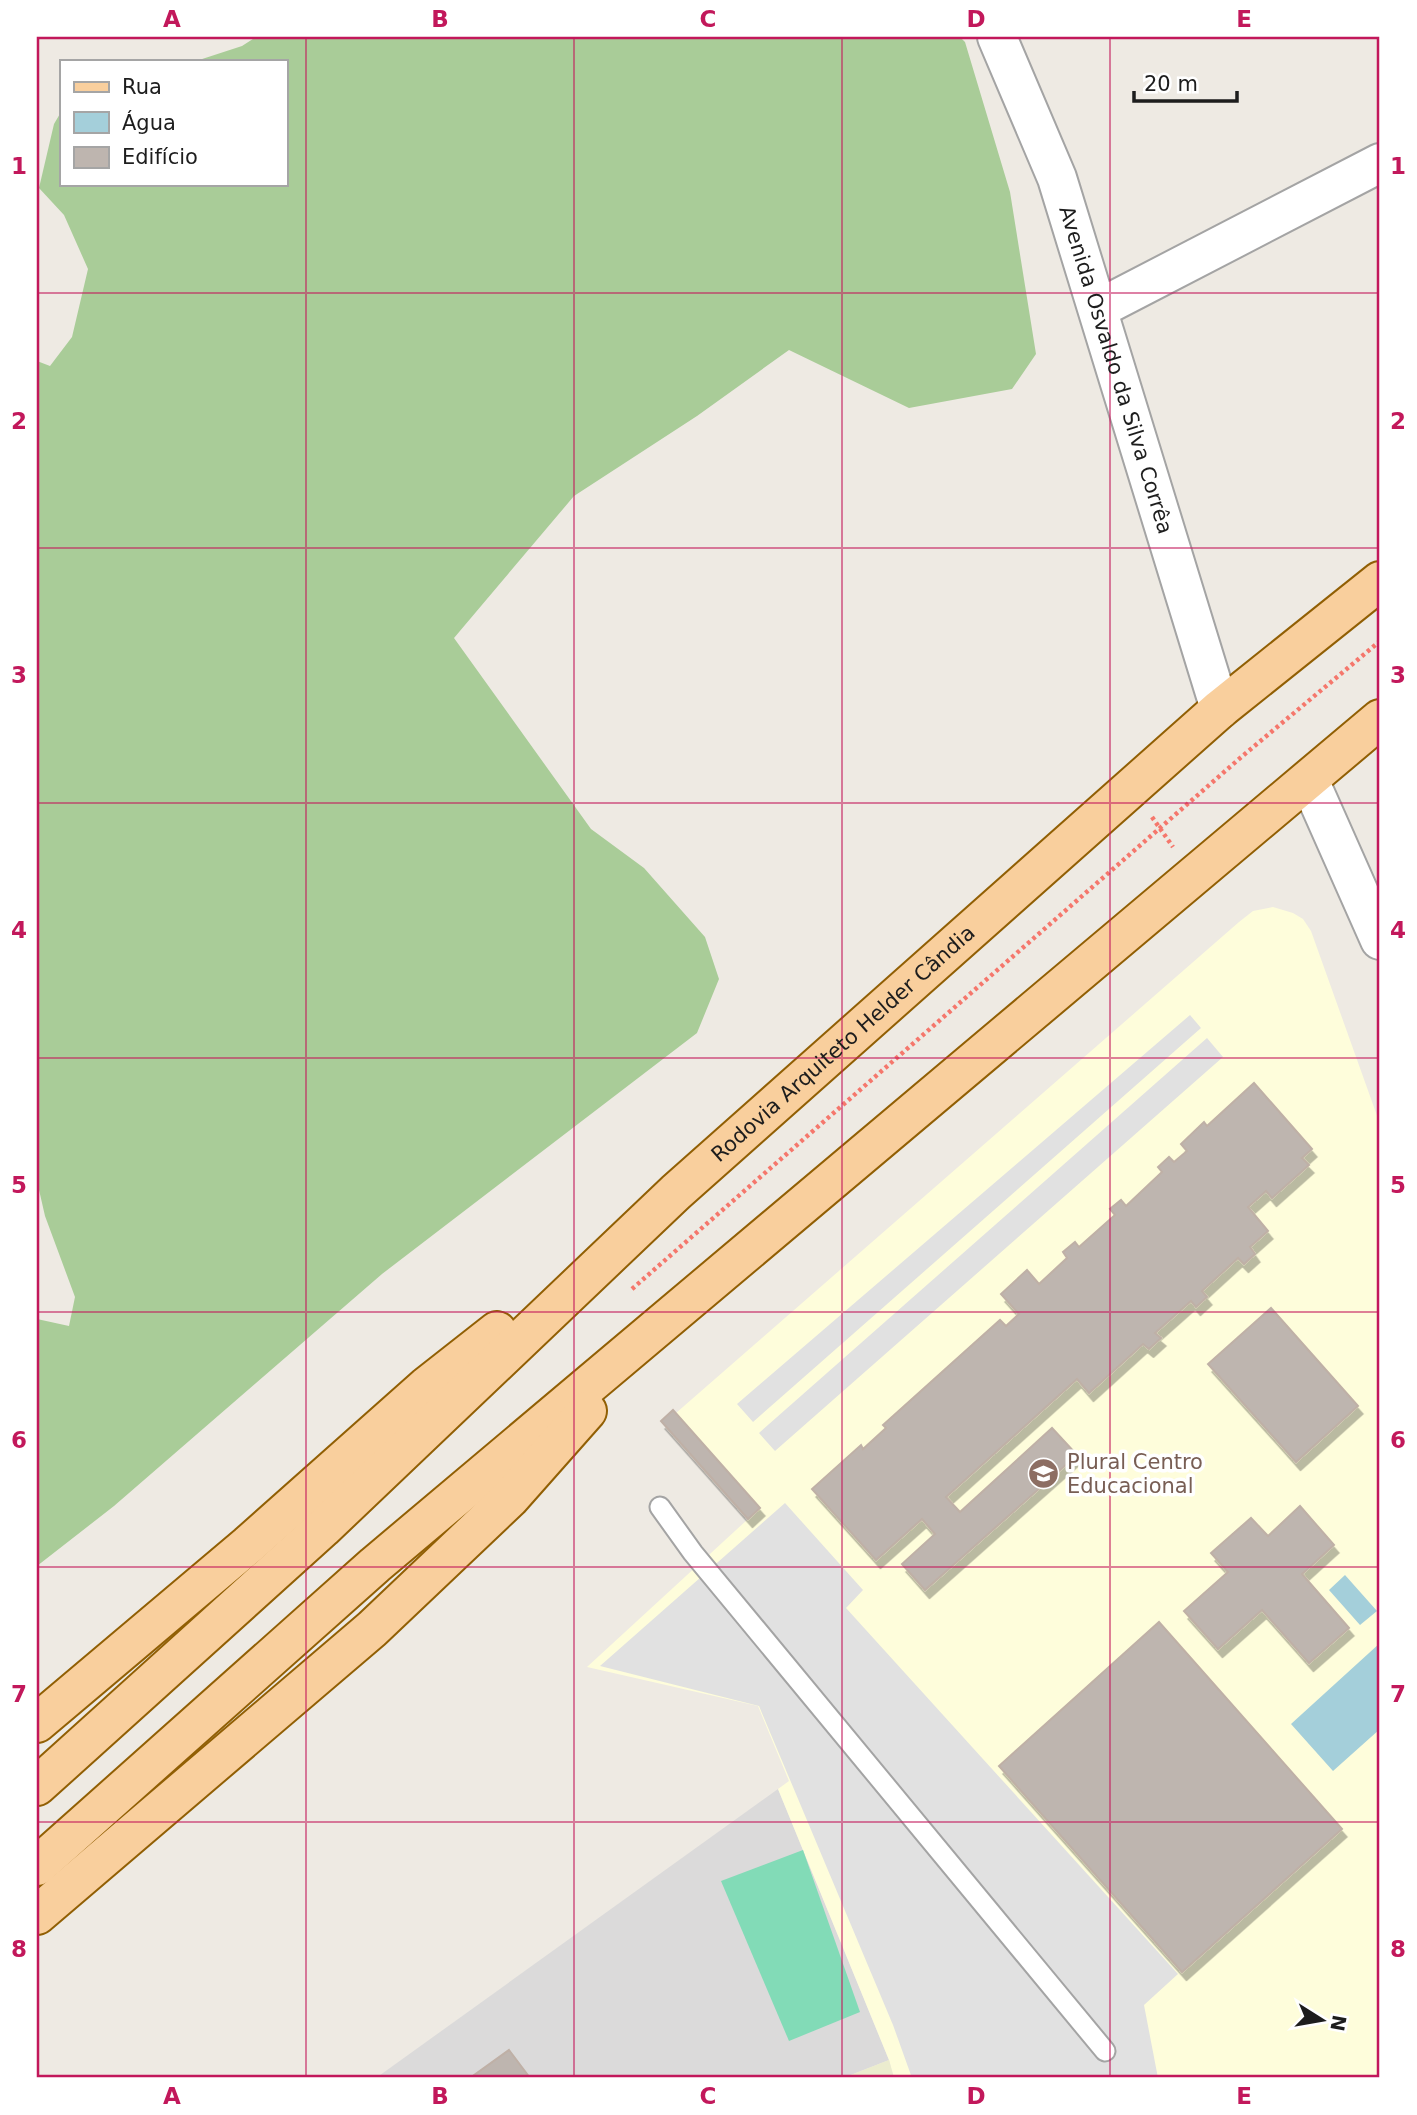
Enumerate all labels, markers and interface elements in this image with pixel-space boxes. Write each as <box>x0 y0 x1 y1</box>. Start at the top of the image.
text: A <box>163 6 181 32</box>
text: B <box>431 6 449 32</box>
text: C <box>700 6 716 32</box>
text: D <box>966 6 986 32</box>
text: E <box>1236 6 1252 32</box>
legend <box>60 60 287 186</box>
scale bar <box>1134 60 1237 104</box>
text: 20 m <box>1144 72 1198 96</box>
text: Rua <box>122 75 162 99</box>
text: Água <box>122 110 176 135</box>
text: Edifício <box>122 145 198 169</box>
text: 1 <box>11 153 27 179</box>
text: 1 <box>1390 153 1406 179</box>
street label: Avenida Osvaldo da Silva Corrêa <box>1054 203 1178 537</box>
text: 2 <box>11 408 27 434</box>
text: 2 <box>1390 408 1406 434</box>
text: 3 <box>11 662 27 688</box>
text: 3 <box>1390 662 1406 688</box>
text: 4 <box>11 917 27 943</box>
text: 4 <box>1390 917 1406 943</box>
street label: Rodovia Arquiteto Helder Cândia <box>707 921 980 1167</box>
text: 5 <box>11 1172 27 1198</box>
text: 5 <box>1390 1172 1406 1198</box>
text: 6 <box>11 1427 27 1453</box>
text: 6 <box>1390 1427 1406 1453</box>
place label: Plural Centro Educacional <box>1067 1450 1203 1498</box>
school or university icon: Plural Centro Educacional <box>1027 1457 1061 1491</box>
text: 7 <box>11 1681 27 1707</box>
text: 7 <box>1390 1681 1406 1707</box>
text: 8 <box>11 1936 27 1962</box>
text: 8 <box>1390 1936 1406 1962</box>
north arrow <box>1288 1986 1358 2056</box>
text: N <box>1326 2013 1351 2033</box>
text: A <box>163 2083 181 2109</box>
text: B <box>431 2083 449 2109</box>
text: C <box>700 2083 716 2109</box>
text: D <box>966 2083 986 2109</box>
text: E <box>1236 2083 1252 2109</box>

